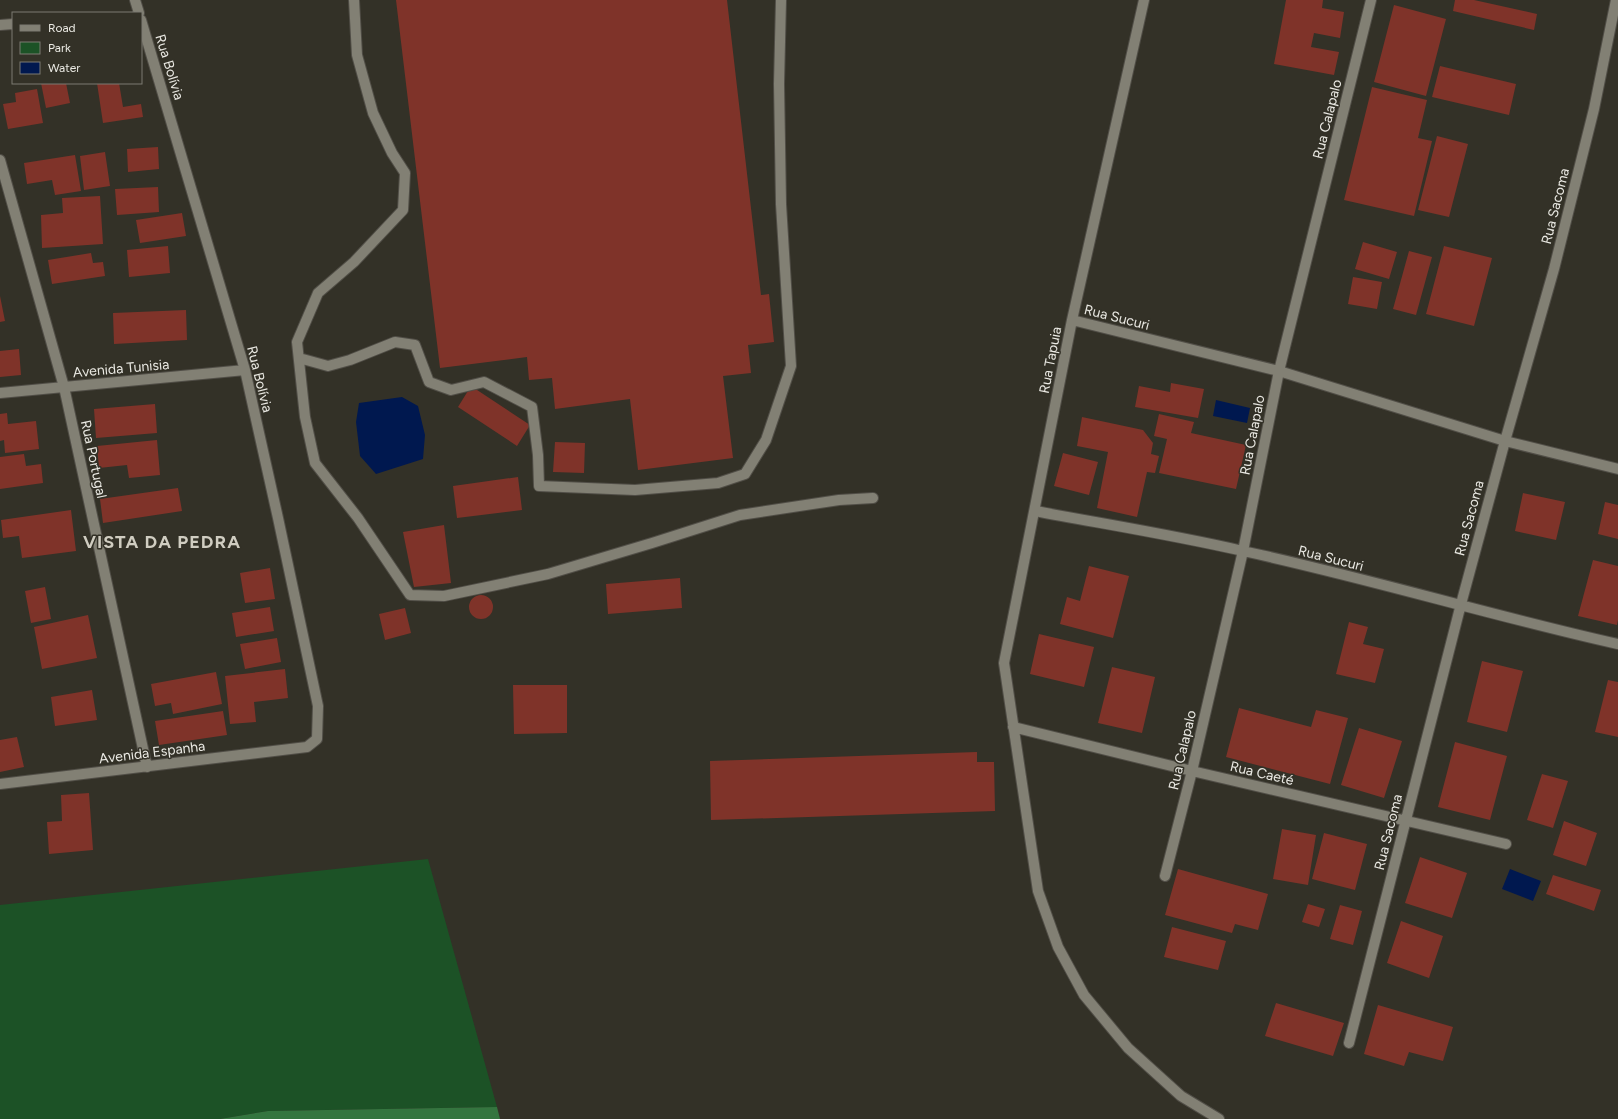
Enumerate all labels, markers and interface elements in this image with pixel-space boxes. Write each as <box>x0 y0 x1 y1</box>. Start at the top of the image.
legend <box>12 12 142 84</box>
text: Road <box>48 21 76 35</box>
street label: Rua Bolívia <box>151 32 188 102</box>
text: Park <box>48 41 71 55</box>
text: Water <box>48 61 80 75</box>
street label: Rua Calapalo <box>1309 78 1346 161</box>
street label: Rua Sacoma <box>1538 166 1573 246</box>
street label: Rua Sucuri <box>1082 301 1151 334</box>
street label: Rua Tapuia <box>1036 325 1065 395</box>
street label: Rua Bolívia <box>243 344 276 414</box>
street label: Avenida Tunisia <box>72 356 170 381</box>
street label: Rua Calapalo <box>1236 394 1269 477</box>
street label: Rua Portugal <box>77 418 110 500</box>
street label: Rua Sacoma <box>1451 478 1488 558</box>
district label: VISTA DA PEDRA <box>83 531 241 553</box>
street label: Rua Sucuri <box>1296 542 1365 575</box>
street label: Rua Calapalo <box>1165 709 1200 792</box>
street label: Avenida Espanha <box>98 738 206 767</box>
street label: Rua Caeté <box>1228 758 1296 789</box>
street label: Rua Sacoma <box>1371 792 1406 872</box>

